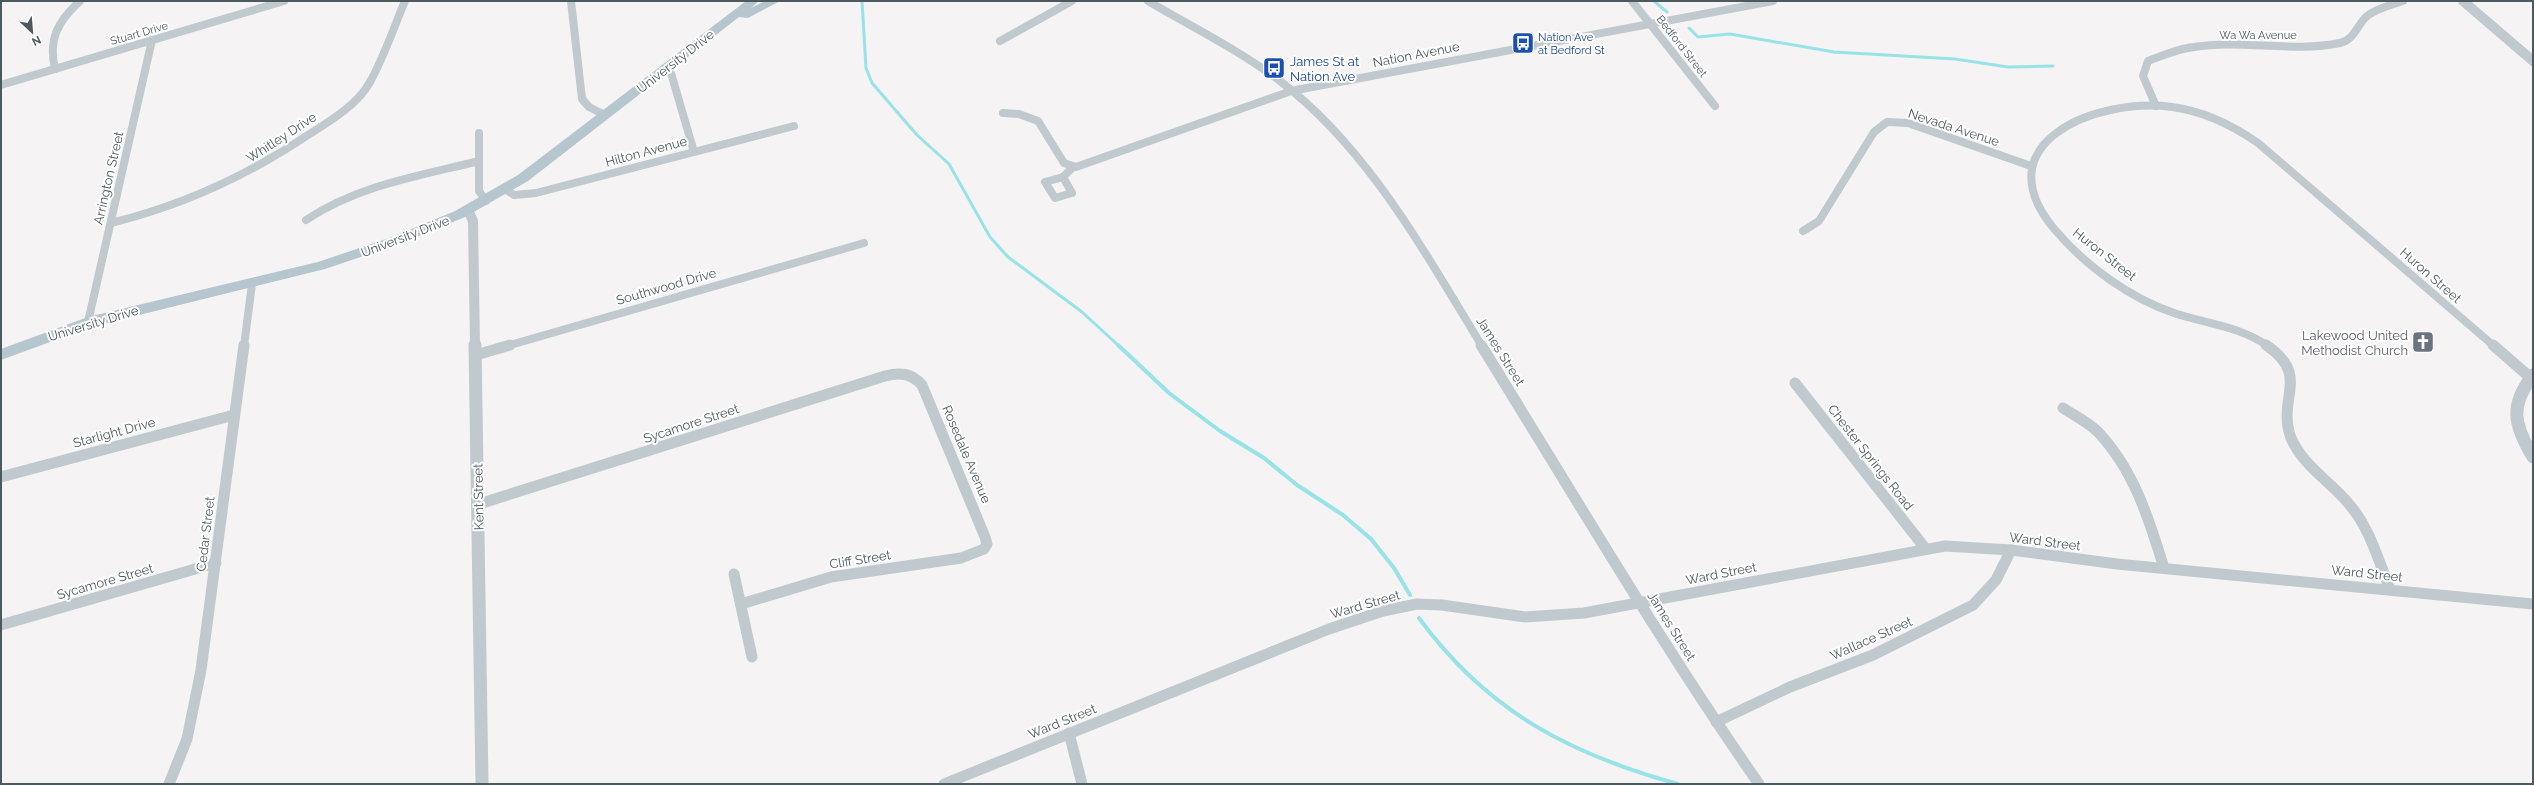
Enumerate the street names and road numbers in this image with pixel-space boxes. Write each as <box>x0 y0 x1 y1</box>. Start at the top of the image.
street label: Bedford Street <box>1654 13 1710 80</box>
street label: Stuart Drive <box>109 19 170 48</box>
street label: University Drive <box>634 26 717 96</box>
street label: Wa Wa Avenue <box>2219 29 2297 42</box>
street label: Nation Avenue <box>1371 39 1461 70</box>
street label: Nevada Avenue <box>1906 106 2002 149</box>
street label: Whitley Drive <box>243 109 319 166</box>
street label: Arrington Street <box>90 129 127 226</box>
street label: Hilton Avenue <box>604 133 689 170</box>
street label: University Drive <box>359 213 452 260</box>
street label: Huron Street <box>2070 225 2140 284</box>
street label: Huron Street <box>2397 245 2465 307</box>
street label: Southwood Drive <box>614 265 718 308</box>
street label: University Drive <box>46 303 140 344</box>
street label: James Street <box>1473 314 1528 389</box>
street label: Sycamore Street <box>641 401 741 446</box>
street label: Chester Springs Road <box>1825 402 1916 513</box>
street label: Rosedale Avenue <box>939 403 994 506</box>
street label: Starlight Drive <box>71 414 157 451</box>
street label: Kent Street <box>470 463 487 531</box>
street label: Cedar Street <box>193 495 218 572</box>
street label: Ward Street <box>2008 530 2082 553</box>
street label: Cliff Street <box>828 547 892 572</box>
street label: Ward Street <box>1684 559 1758 588</box>
street label: Sycamore Street <box>55 560 156 602</box>
street label: Ward Street <box>2330 562 2404 585</box>
street label: Ward Street <box>1329 587 1402 622</box>
street label: James Street <box>1644 589 1699 664</box>
street label: Wallace Street <box>1828 613 1915 663</box>
street label: Ward Street <box>1026 701 1099 742</box>

